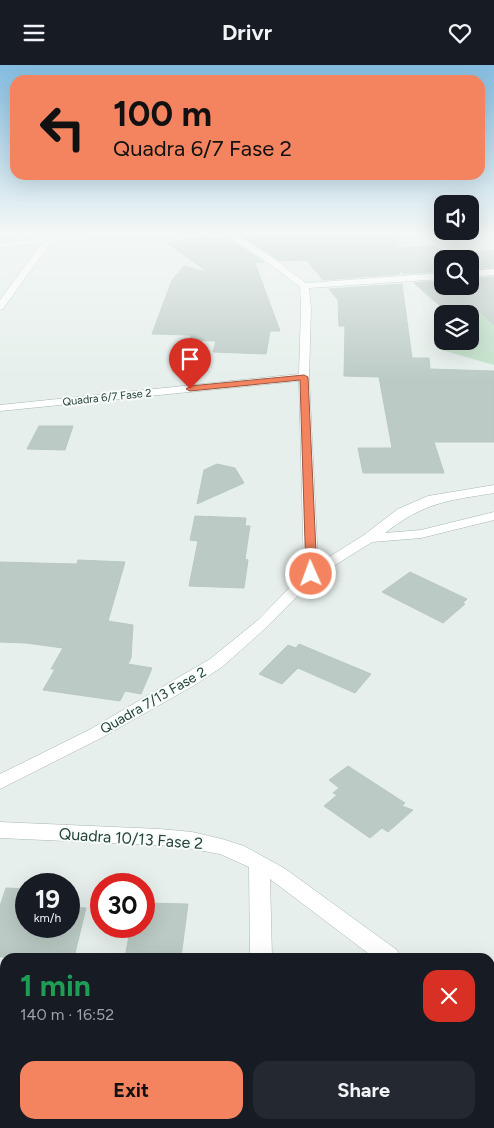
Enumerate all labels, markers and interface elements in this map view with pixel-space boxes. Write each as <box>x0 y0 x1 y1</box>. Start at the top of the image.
icon: menu <box>20 19 48 47</box>
text: Drivr <box>222 19 272 46</box>
icon: heart <box>446 19 474 47</box>
text: 100 m <box>113 93 212 135</box>
icon: left <box>30 95 95 160</box>
text: Quadra 6/7 Fase 2 <box>113 135 292 162</box>
map controls <box>434 195 479 350</box>
button: sound <box>434 195 479 240</box>
button: search <box>434 250 479 295</box>
button: layers <box>434 305 479 350</box>
pin <box>169 338 211 389</box>
icon: arrive <box>176 345 204 373</box>
street label: Quadra 6/7 Fase 2 <box>62 386 152 409</box>
position arrow <box>284 547 336 599</box>
street label: Quadra 7/13 Fase 2 <box>97 663 209 738</box>
street label: Quadra 10/13 Fase 2 <box>58 824 204 853</box>
speed limit sign: 30 <box>90 873 155 938</box>
text: 19 <box>35 884 60 914</box>
text: km/h <box>34 911 61 925</box>
text: 1 min <box>20 967 91 1004</box>
button: close <box>423 970 475 1022</box>
text: 140 m · 16:52 <box>20 1005 114 1024</box>
button: Exit <box>20 1061 243 1119</box>
button: Share <box>253 1061 475 1119</box>

